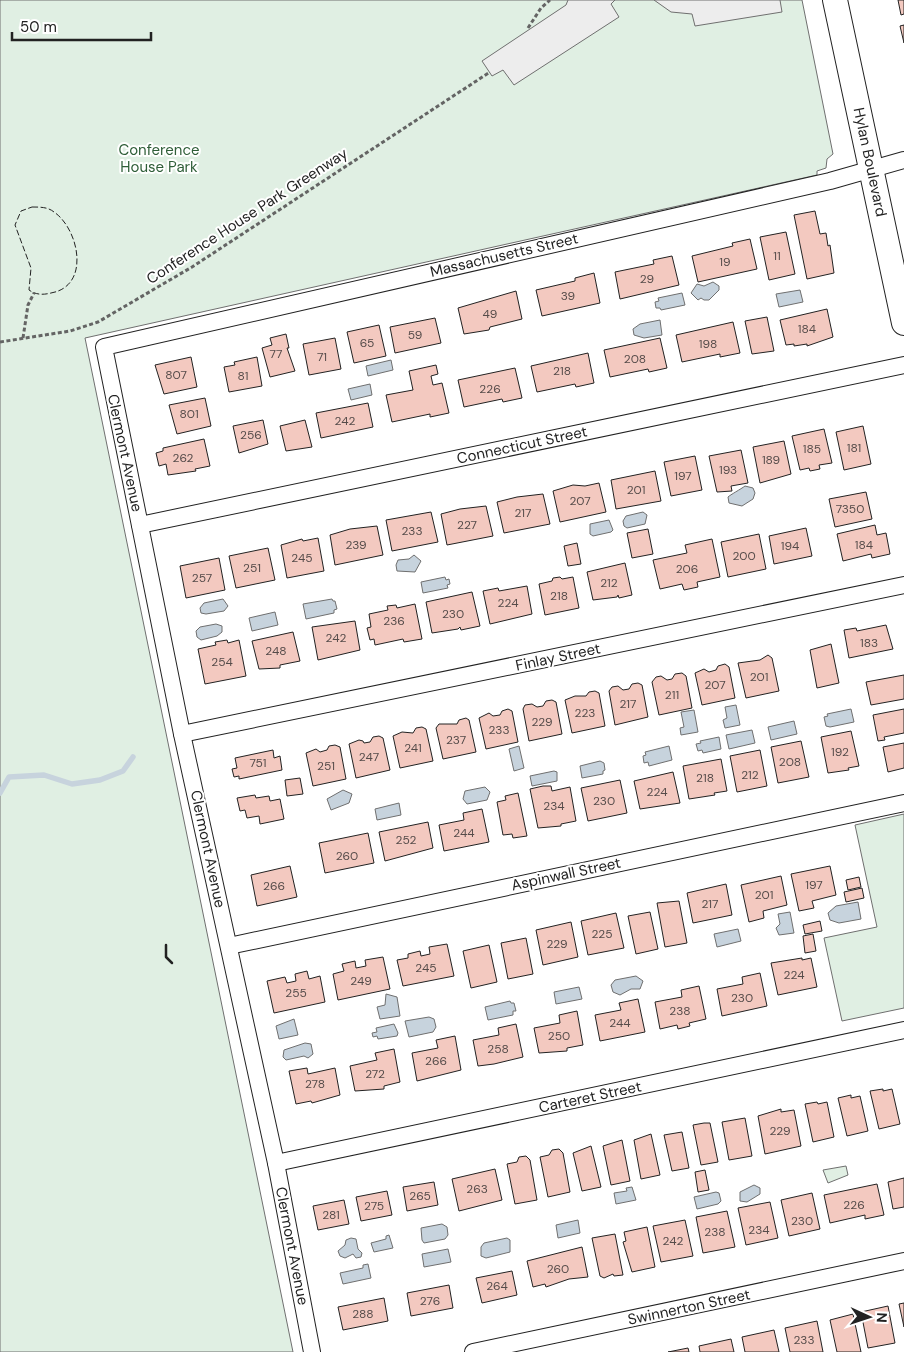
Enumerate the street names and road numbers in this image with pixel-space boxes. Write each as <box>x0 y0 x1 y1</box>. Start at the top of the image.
street label: Hylan Boulevard <box>849 106 891 218</box>
street label: Conference House Park Greenway <box>143 143 352 289</box>
street label: Massachusetts Street <box>428 228 580 282</box>
street label: Clermont Avenue <box>103 392 147 514</box>
street label: Connecticut Street <box>455 421 589 469</box>
street label: Finlay Street <box>514 638 602 676</box>
street label: Clermont Avenue <box>186 788 230 910</box>
street label: Aspinwall Street <box>509 853 623 895</box>
street label: Carteret Street <box>537 1076 643 1118</box>
street label: Clermont Avenue <box>271 1185 313 1307</box>
street label: Swinnerton Street <box>626 1284 752 1330</box>

